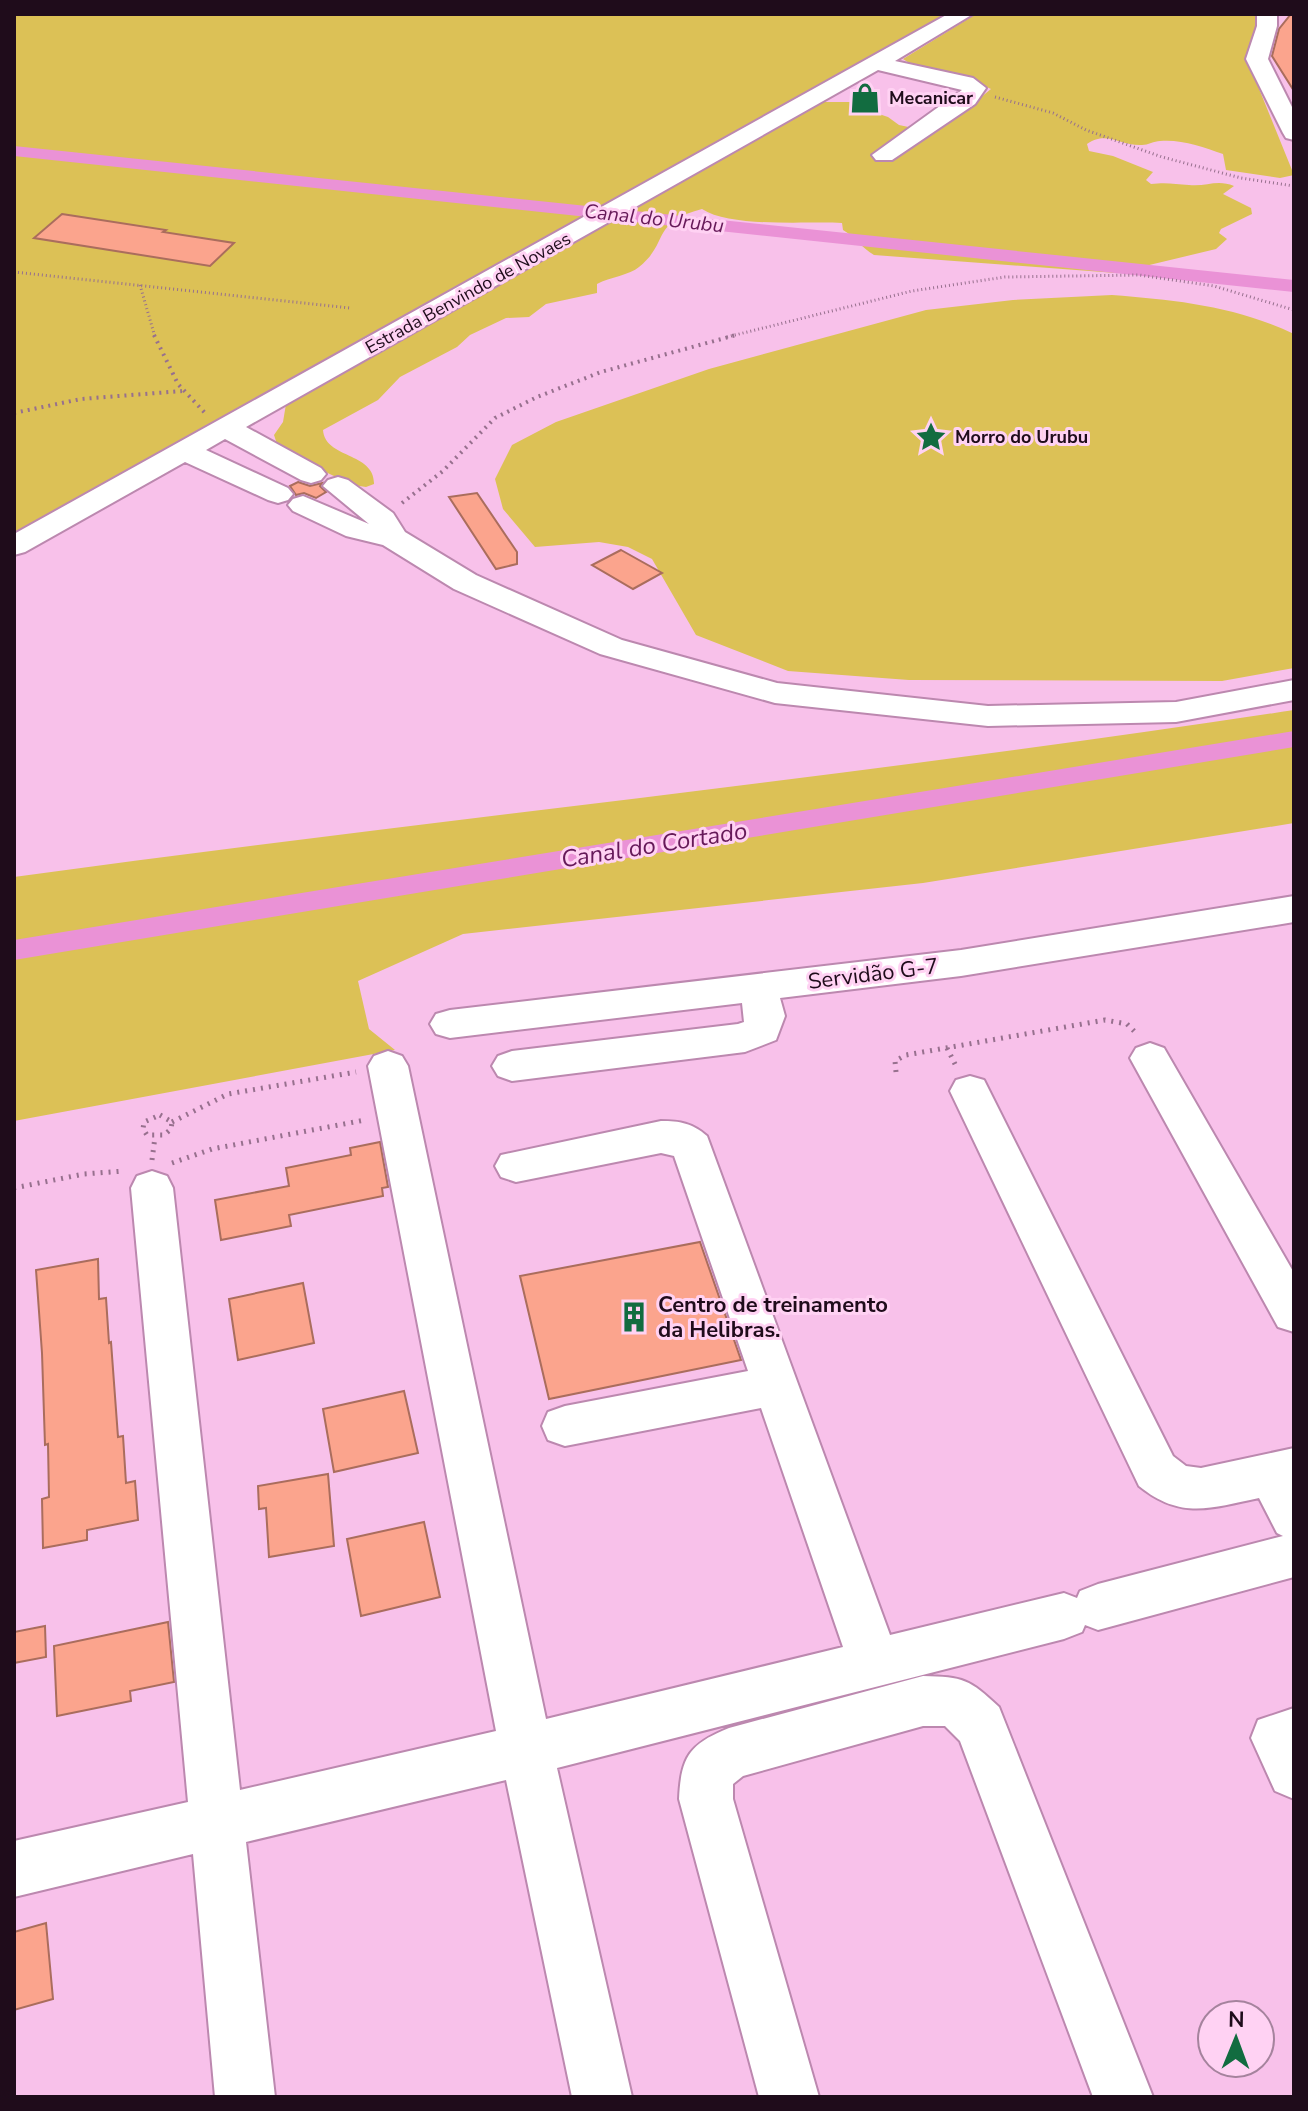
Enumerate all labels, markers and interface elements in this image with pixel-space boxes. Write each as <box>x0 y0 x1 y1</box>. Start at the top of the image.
shop icon: Mecanicar <box>848 81 882 115</box>
place label: Mecanicar <box>889 86 973 110</box>
water label: Canal do Urubu <box>583 198 725 239</box>
street label: Estrada Benvindo de Novaes <box>361 226 575 360</box>
place icon: Morro do Urubu <box>914 420 948 454</box>
place label: Morro do Urubu <box>955 425 1088 449</box>
water label: Canal do Cortado <box>559 814 749 876</box>
street label: Servidão G-7 <box>806 951 940 997</box>
place label: Centro de treinamento da Helibras. <box>658 1290 888 1345</box>
building icon: Centro de treinamento da Helibras. <box>617 1300 651 1334</box>
north arrow <box>1196 1999 1276 2079</box>
text: N <box>1228 2005 1245 2035</box>

